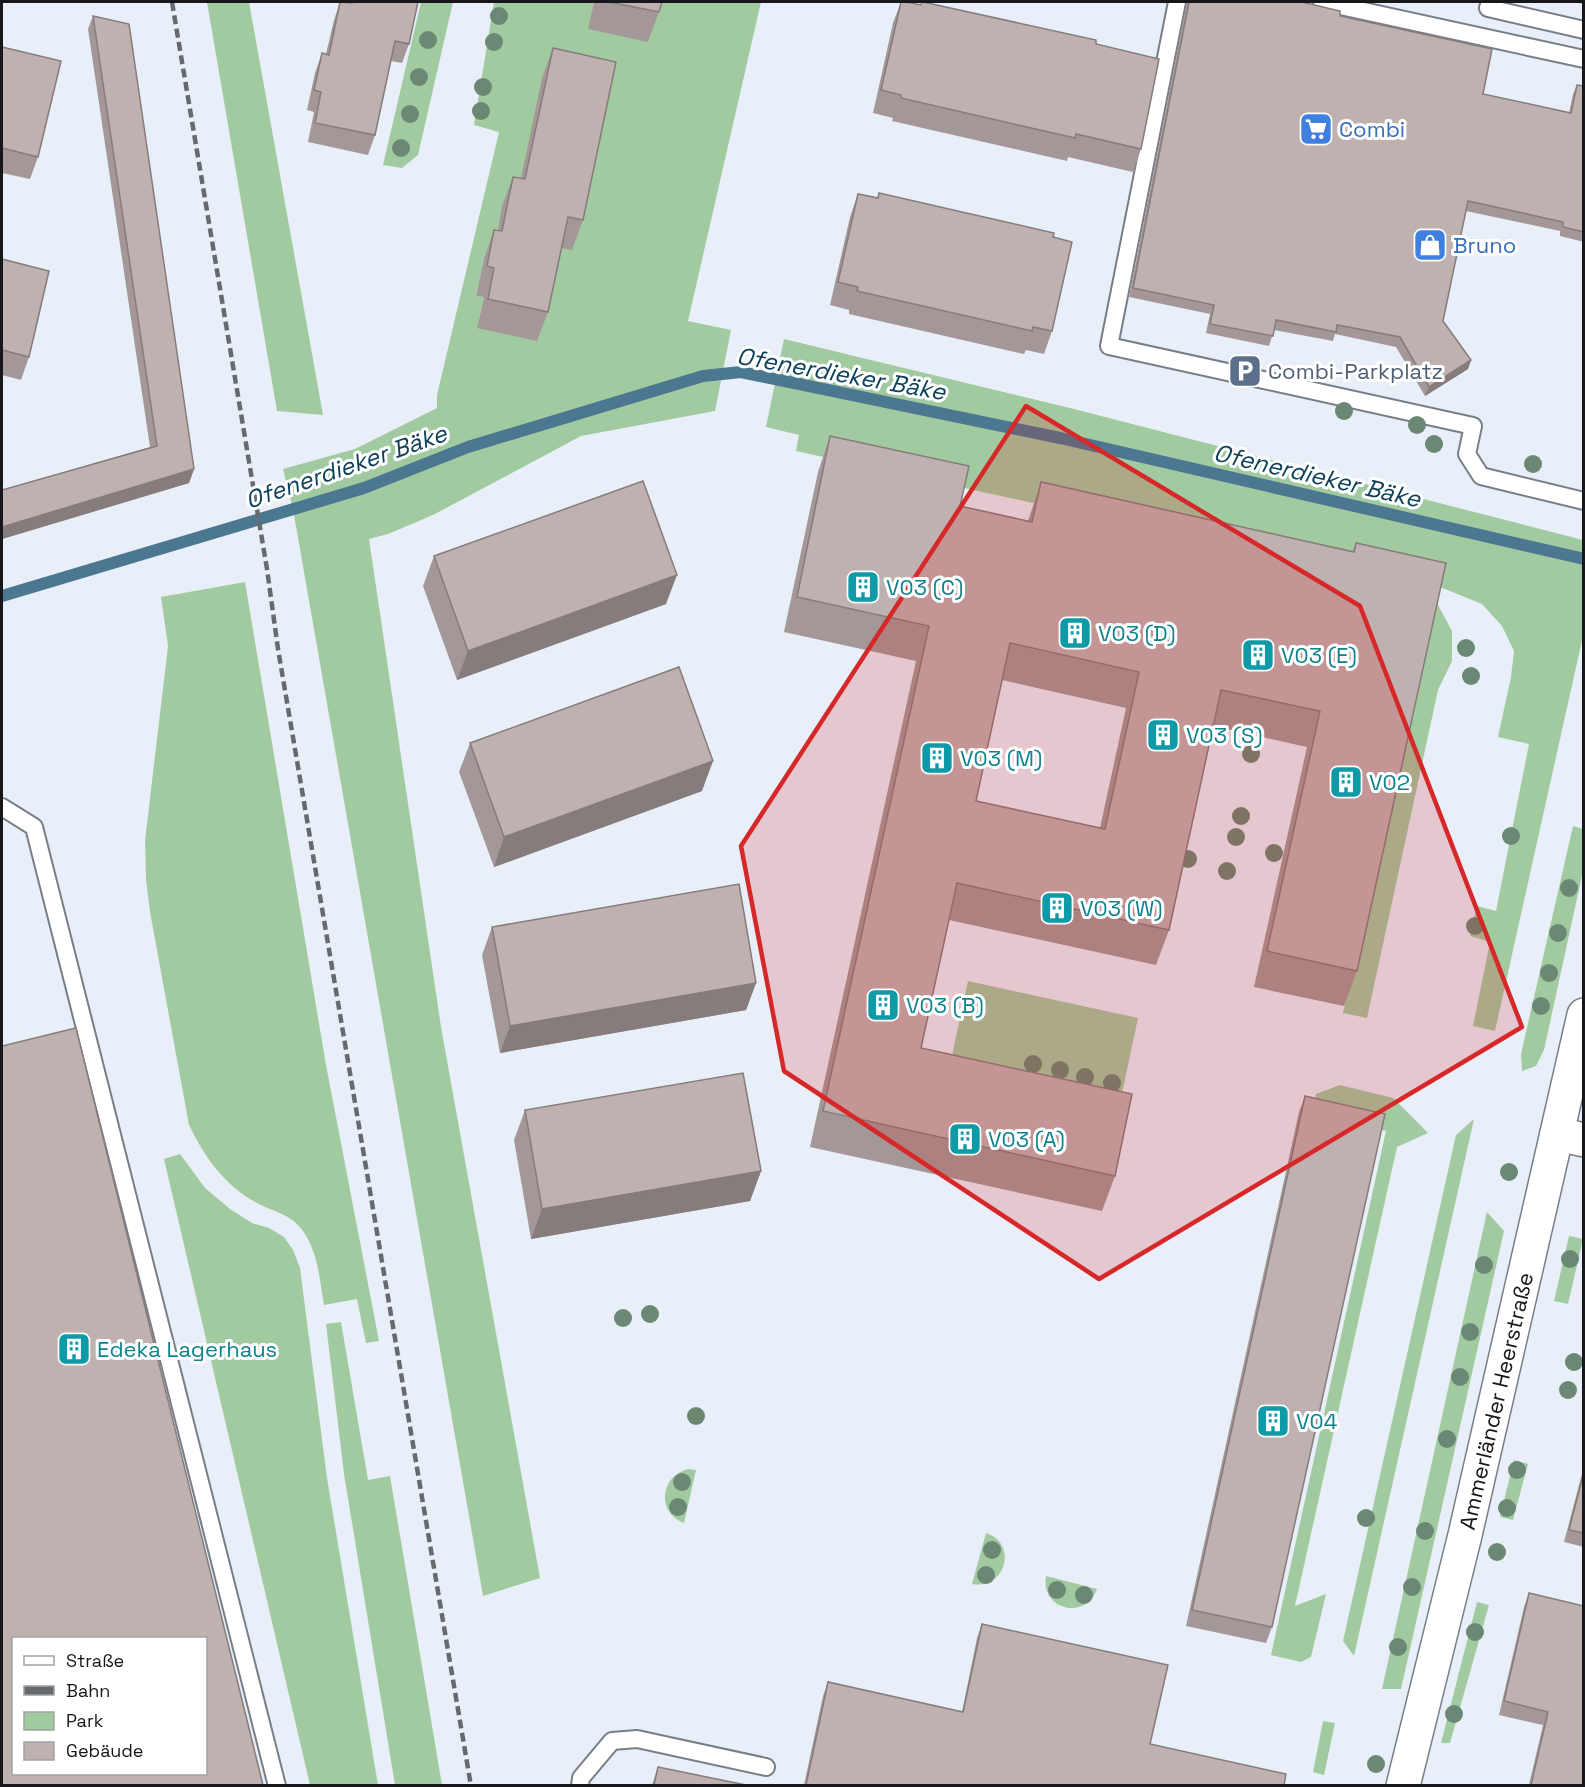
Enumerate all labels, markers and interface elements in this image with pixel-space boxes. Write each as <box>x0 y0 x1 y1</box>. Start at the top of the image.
supermarket icon: Combi <box>1298 111 1334 147</box>
place label: Combi <box>1339 115 1405 143</box>
shop icon: Bruno <box>1412 227 1448 263</box>
place label: Bruno <box>1453 231 1516 259</box>
water label: Ofenerdieker Bäke <box>734 340 949 407</box>
parking icon: Combi-Parkplatz <box>1227 353 1263 389</box>
place label: Combi-Parkplatz <box>1268 357 1443 385</box>
water label: Ofenerdieker Bäke <box>241 417 451 516</box>
water label: Ofenerdieker Bäke <box>1211 437 1424 515</box>
building icon: V03 (C) <box>845 569 881 605</box>
place label: V03 (C) <box>886 573 963 601</box>
building icon: V03 (D) <box>1057 615 1093 651</box>
place label: V03 (D) <box>1098 619 1176 647</box>
building icon: V03 (E) <box>1240 637 1276 673</box>
place label: V03 (E) <box>1281 641 1357 669</box>
building icon: V03 (S) <box>1145 717 1181 753</box>
place label: V03 (S) <box>1186 721 1263 749</box>
building icon: V03 (M) <box>919 740 955 776</box>
place label: V03 (M) <box>960 744 1042 772</box>
building icon: V02 <box>1328 764 1364 800</box>
place label: V02 <box>1369 768 1410 796</box>
building icon: V03 (W) <box>1039 890 1075 926</box>
place label: V03 (W) <box>1080 894 1163 922</box>
building icon: V03 (B) <box>865 987 901 1023</box>
place label: V03 (B) <box>906 991 984 1019</box>
building icon: V03 (A) <box>947 1121 983 1157</box>
place label: V03 (A) <box>988 1125 1065 1153</box>
street label: Ammerländer Heerstraße <box>1453 1270 1539 1532</box>
building icon: Edeka Lagerhaus <box>56 1331 92 1367</box>
place label: Edeka Lagerhaus <box>97 1335 277 1363</box>
building icon: V04 <box>1255 1403 1291 1439</box>
place label: V04 <box>1296 1407 1338 1435</box>
legend <box>12 1637 207 1775</box>
text: Straße <box>66 1649 124 1672</box>
text: Bahn <box>66 1679 110 1702</box>
text: Park <box>66 1709 104 1732</box>
text: Gebäude <box>66 1739 144 1762</box>

